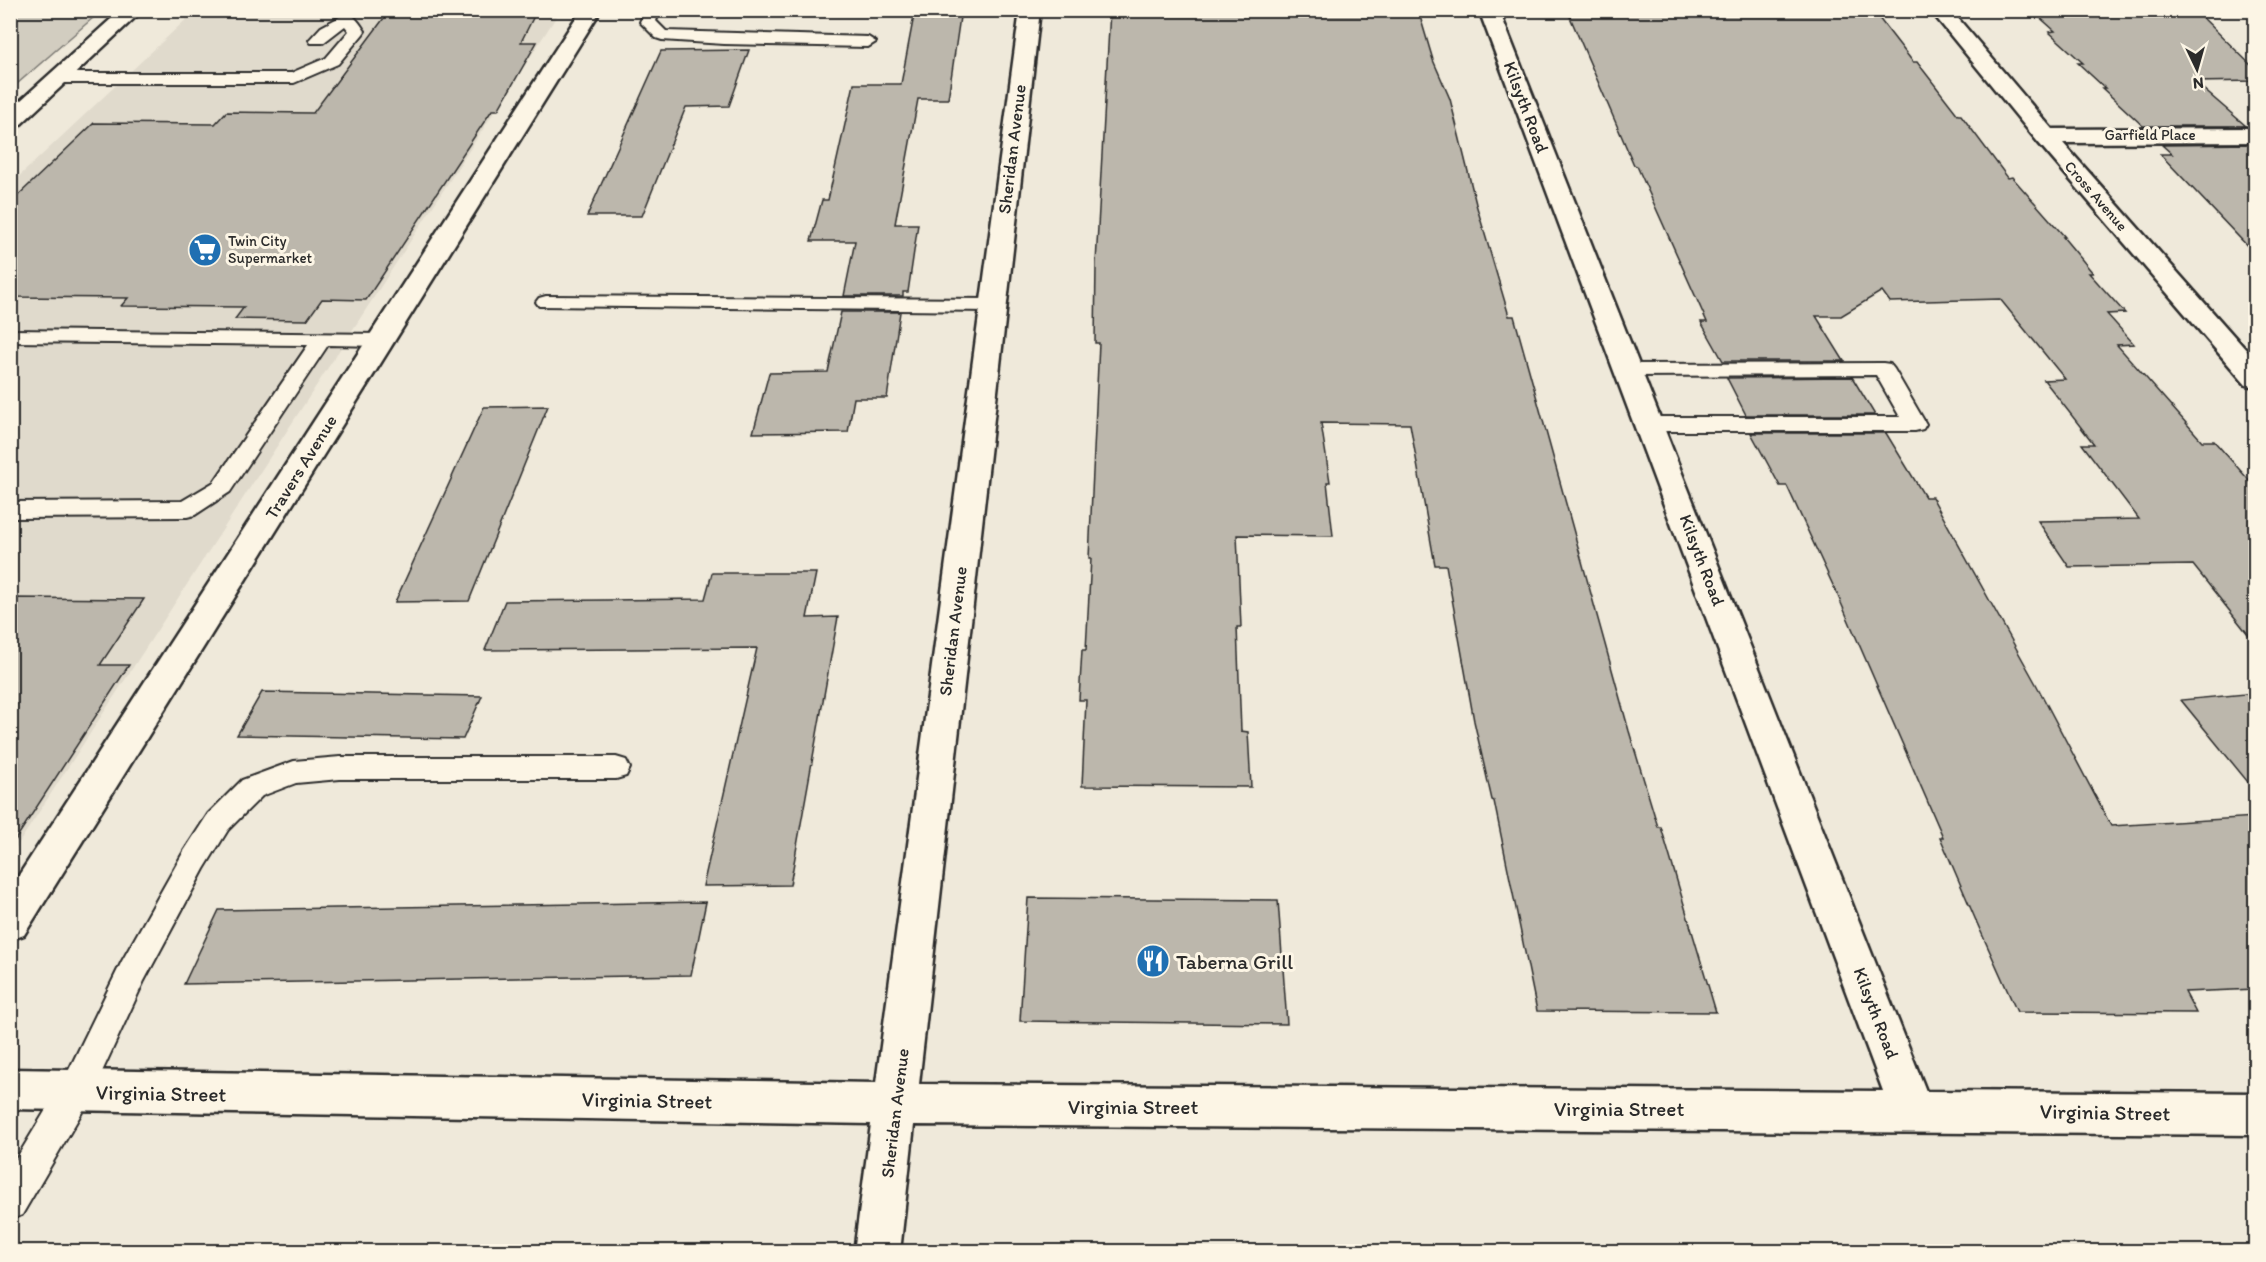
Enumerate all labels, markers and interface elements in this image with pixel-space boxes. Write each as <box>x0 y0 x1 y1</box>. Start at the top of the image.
north arrow <box>2167 39 2227 99</box>
street label: Kilsyth Road <box>1498 58 1554 156</box>
text: N <box>2192 74 2204 93</box>
street label: Sheridan Avenue <box>993 83 1031 215</box>
street label: Garfield Place <box>2104 126 2196 144</box>
street label: Cross Avenue <box>2061 157 2131 235</box>
supermarket icon: Twin City Supermarket <box>187 232 223 268</box>
place label: Twin City Supermarket <box>228 232 313 267</box>
street label: Travers Avenue <box>260 411 342 523</box>
street label: Kilsyth Road <box>1674 511 1730 609</box>
street label: Sheridan Avenue <box>934 565 972 697</box>
restaurant icon: Taberna Grill <box>1135 943 1171 979</box>
place label: Taberna Grill <box>1176 949 1293 974</box>
street label: Kilsyth Road <box>1848 964 1904 1062</box>
street label: Sheridan Avenue <box>876 1047 914 1179</box>
street label: Virginia Street <box>95 1079 227 1107</box>
street label: Virginia Street <box>581 1086 713 1114</box>
street label: Virginia Street <box>1068 1094 1198 1119</box>
street label: Virginia Street <box>1554 1096 1684 1121</box>
street label: Virginia Street <box>2039 1098 2171 1126</box>

